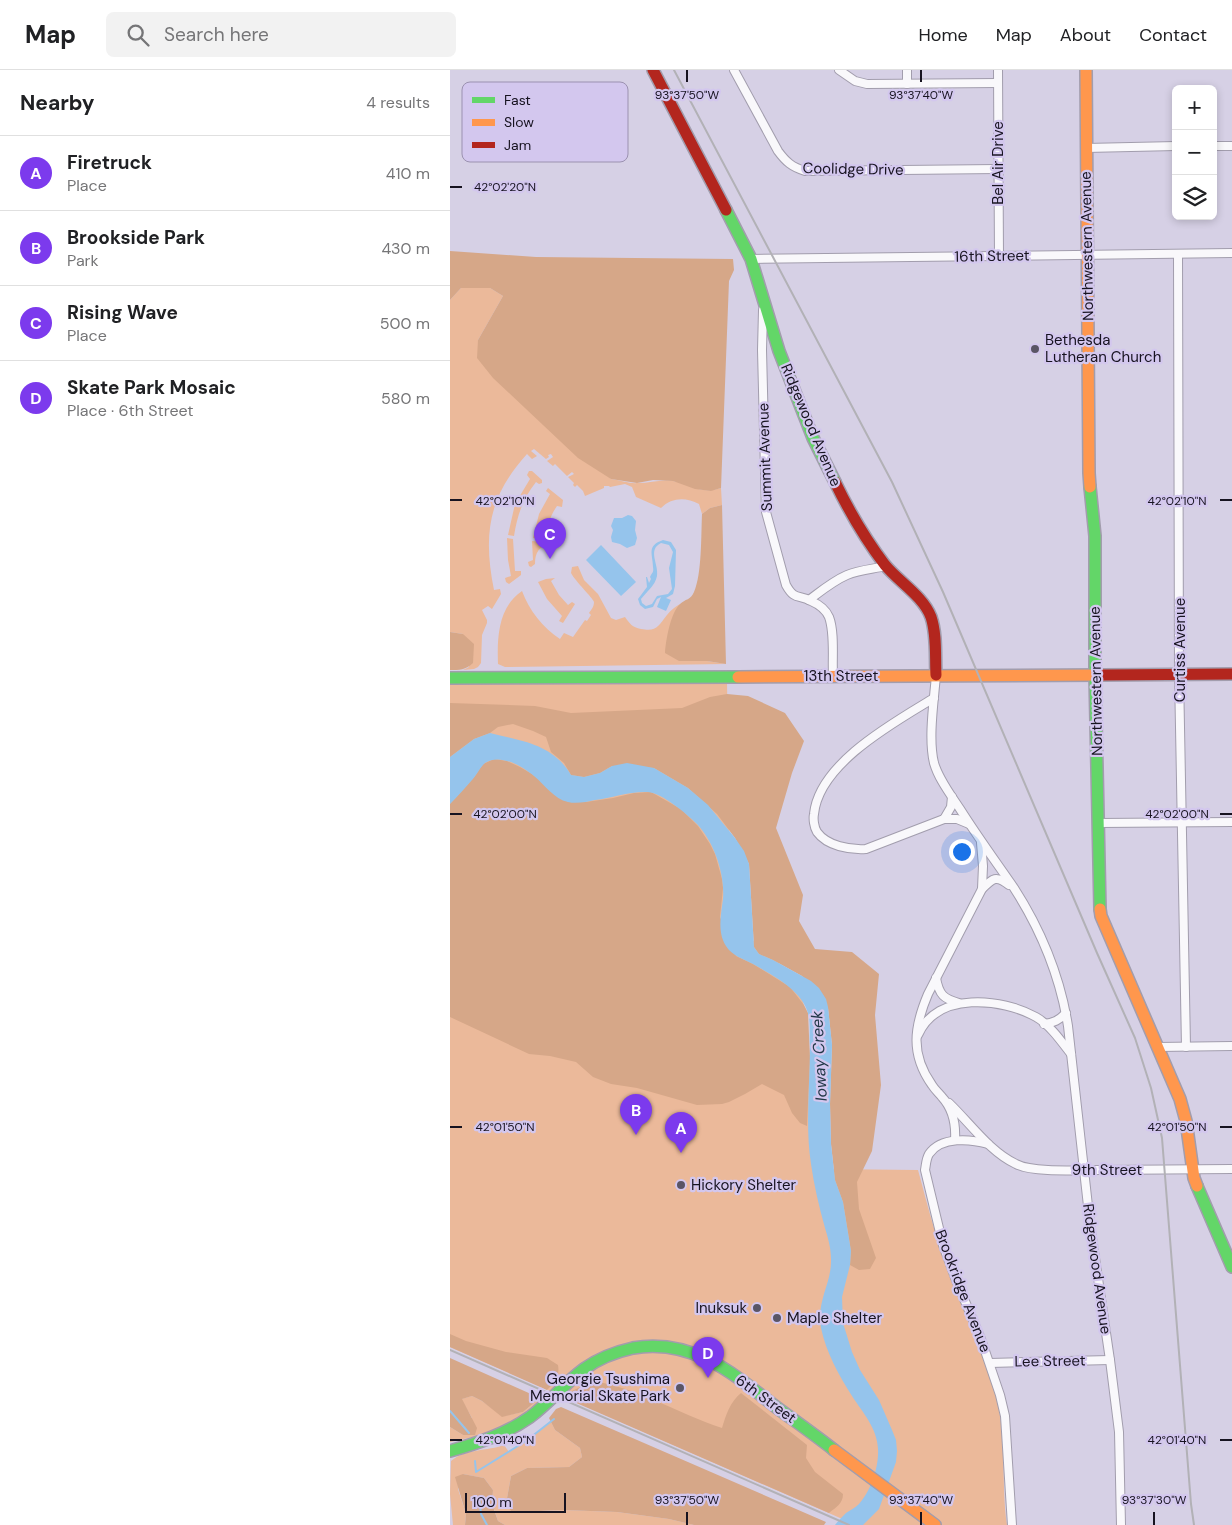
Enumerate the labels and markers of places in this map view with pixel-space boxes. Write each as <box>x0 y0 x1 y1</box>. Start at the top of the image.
place label: Bethesda Lutheran Church <box>1045 330 1161 367</box>
marker: Bethesda Lutheran Church <box>1029 343 1041 355</box>
pin: C <box>534 518 566 559</box>
pin: B <box>620 1094 652 1135</box>
pin: A <box>665 1112 697 1153</box>
place label: Hickory Shelter <box>691 1175 797 1195</box>
marker: Hickory Shelter <box>675 1179 687 1191</box>
place label: Inuksuk <box>695 1298 747 1318</box>
marker: Inuksuk <box>751 1302 763 1314</box>
place label: Maple Shelter <box>787 1308 882 1328</box>
marker: Maple Shelter <box>771 1312 783 1324</box>
pin: D <box>692 1337 724 1378</box>
place label: Georgie Tsushima Memorial Skate Park <box>530 1369 670 1406</box>
marker: Georgie Tsushima Memorial Skate Park <box>674 1382 686 1394</box>

